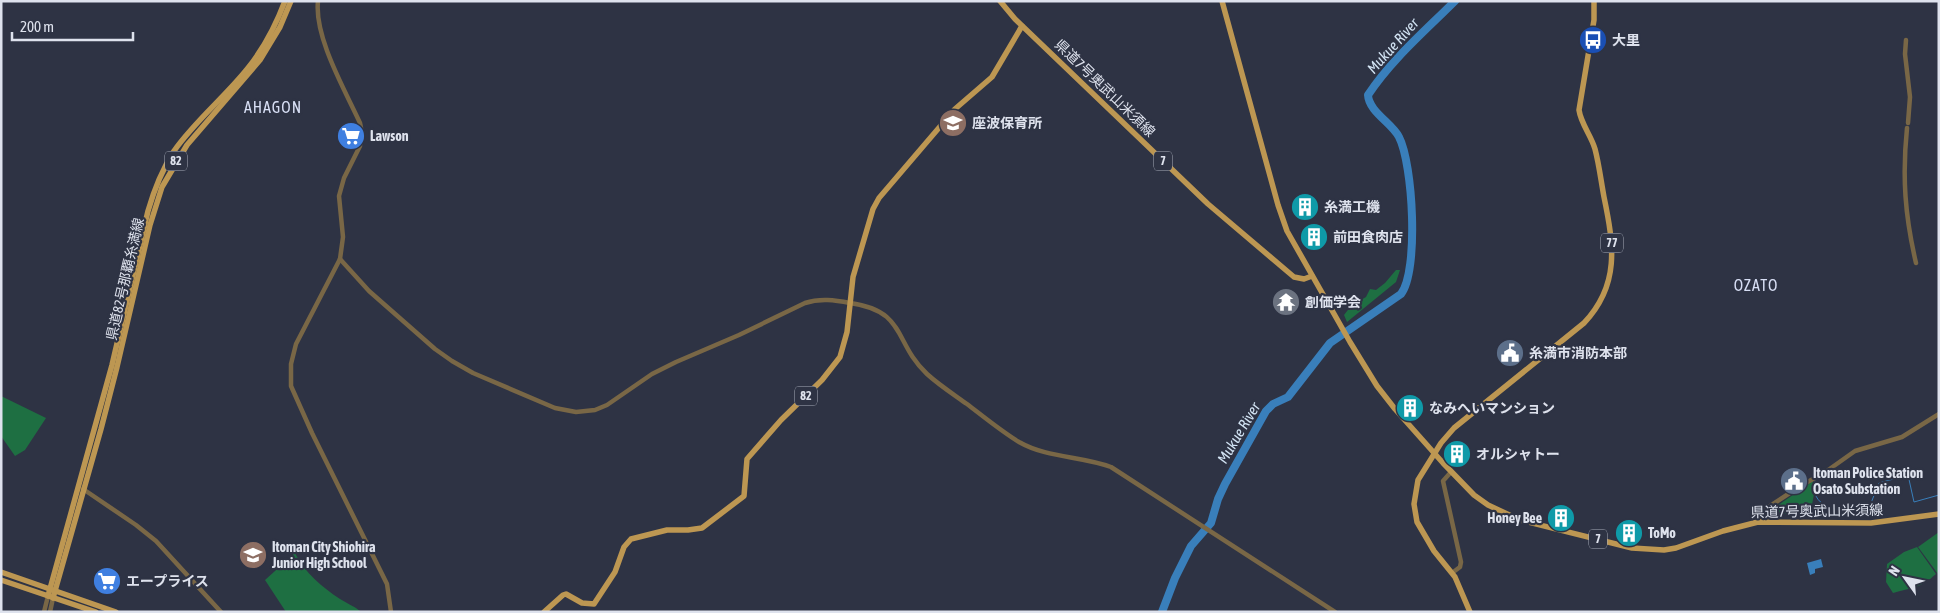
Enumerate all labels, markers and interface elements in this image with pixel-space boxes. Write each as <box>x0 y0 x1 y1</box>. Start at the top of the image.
scale bar <box>12 10 134 42</box>
water label: Mukue River <box>1363 14 1422 77</box>
text: 200 m <box>20 18 54 35</box>
bus stop icon: 大里 <box>1578 25 1608 55</box>
place label: 大里 <box>1612 32 1640 48</box>
street label: 県道7号奥武山米須線 <box>1052 36 1158 140</box>
district label: AHAGON <box>244 98 302 116</box>
school or university icon: 座波保育所 <box>938 108 968 138</box>
place label: 座波保育所 <box>972 115 1042 131</box>
supermarket icon: Lawson <box>336 121 366 151</box>
place label: Lawson <box>370 128 409 144</box>
road number: 82 <box>165 152 187 170</box>
road number: 7 <box>1154 152 1172 170</box>
building icon: 糸満工機 <box>1290 192 1320 222</box>
place label: 糸満工機 <box>1324 199 1380 215</box>
street label: 県道82号那覇糸満線 <box>103 216 147 342</box>
building icon: 前田食肉店 <box>1299 222 1329 252</box>
place label: 前田食肉店 <box>1333 229 1403 245</box>
road number: 77 <box>1601 234 1623 252</box>
district label: OZATO <box>1734 276 1778 294</box>
temple icon: 創価学会 <box>1271 287 1301 317</box>
place label: 創価学会 <box>1305 294 1361 310</box>
public building icon: 糸満市消防本部 <box>1495 338 1525 368</box>
place label: 糸満市消防本部 <box>1529 345 1627 361</box>
road number: 82 <box>795 386 817 406</box>
building icon: なみへいマンション <box>1395 393 1425 423</box>
water label: Mukue River <box>1214 399 1264 466</box>
place label: なみへいマンション <box>1429 400 1555 416</box>
building icon: オルシャトー <box>1442 439 1472 469</box>
place label: オルシャトー <box>1476 446 1560 462</box>
place label: Itoman Police Station Osato Substation <box>1813 465 1923 497</box>
public building icon: Itoman Police Station Osato Substation <box>1779 466 1809 496</box>
street label: 県道7号奥武山米須線 <box>1751 502 1883 520</box>
building icon: Honey Bee <box>1546 503 1576 533</box>
place label: Honey Bee <box>1487 510 1542 526</box>
building icon: ToMo <box>1614 518 1644 548</box>
place label: ToMo <box>1648 525 1676 541</box>
road number: 7 <box>1589 530 1607 548</box>
place label: Itoman City Shiohira Junior High School <box>271 539 376 571</box>
school or university icon: Itoman City Shiohira Junior High School <box>238 540 268 570</box>
north arrow <box>1880 553 1930 603</box>
text: N <box>1885 563 1903 579</box>
supermarket icon: エープライス <box>92 566 122 596</box>
place label: エープライス <box>126 573 209 589</box>

